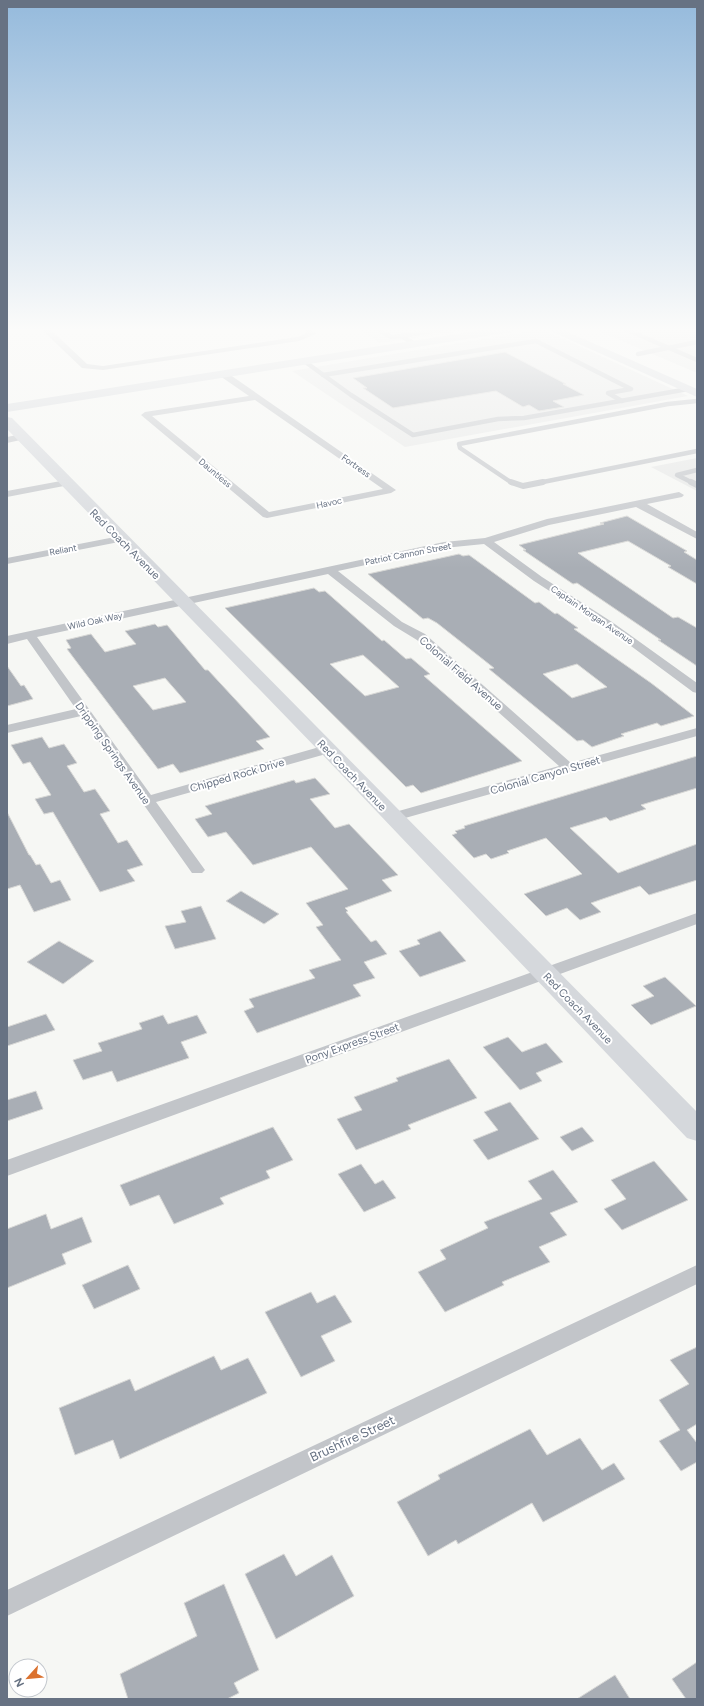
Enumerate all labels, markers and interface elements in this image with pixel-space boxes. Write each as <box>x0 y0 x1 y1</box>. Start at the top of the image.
street label: Fortress <box>340 452 373 480</box>
street label: Dauntless <box>197 456 234 490</box>
street label: Havoc <box>315 494 343 511</box>
street label: Red Coach Avenue <box>87 507 162 582</box>
street label: Patriot Cannon Street <box>364 540 453 567</box>
street label: Reliant <box>48 541 78 558</box>
street label: Captain Morgan Avenue <box>549 583 636 646</box>
street label: Wild Oak Way <box>66 609 124 632</box>
street label: Colonial Field Avenue <box>416 634 505 713</box>
street label: Dripping Springs Avenue <box>72 700 153 807</box>
street label: Red Coach Avenue <box>314 737 389 814</box>
street label: Colonial Canyon Street <box>489 754 602 797</box>
street label: Chipped Rock Drive <box>188 756 286 795</box>
street label: Red Coach Avenue <box>540 970 615 1047</box>
street label: Pony Express Street <box>303 1020 401 1066</box>
street label: Brushfire Street <box>307 1412 397 1465</box>
north arrow <box>8 1658 48 1698</box>
text: N <box>12 1676 27 1689</box>

